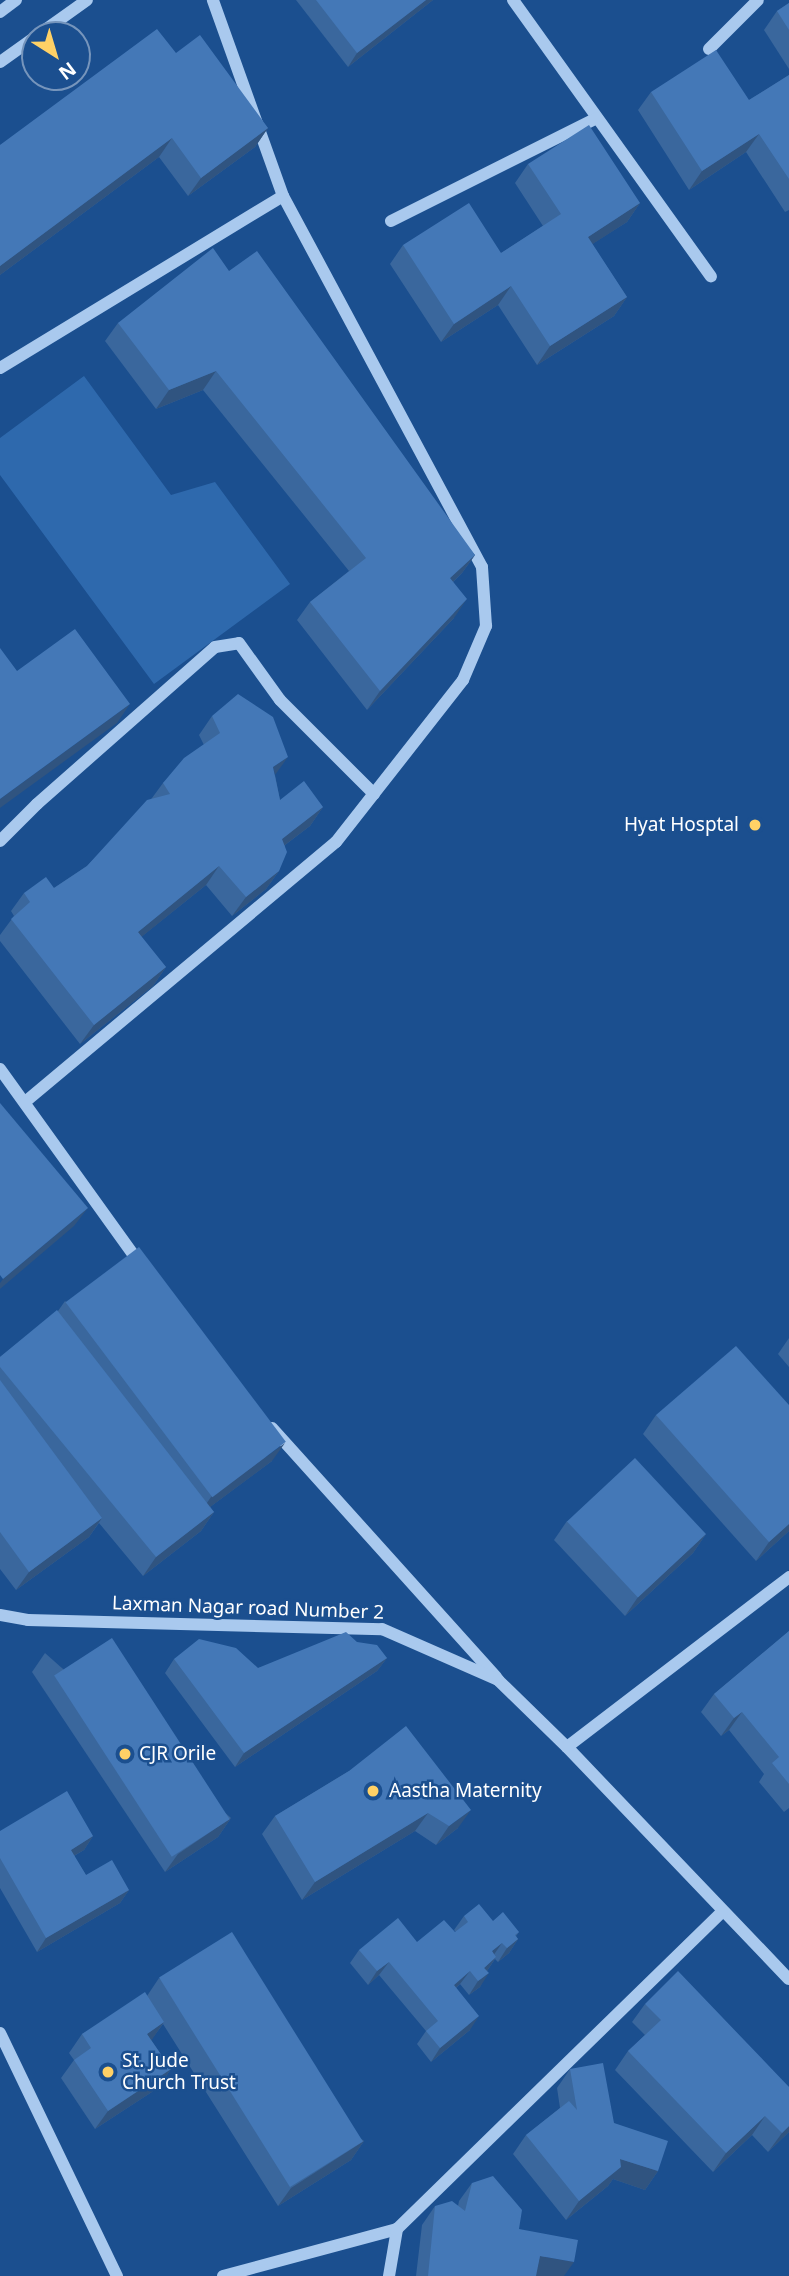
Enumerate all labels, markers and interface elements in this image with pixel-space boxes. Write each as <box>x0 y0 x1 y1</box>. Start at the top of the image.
north arrow <box>21 21 91 91</box>
text: N <box>53 56 81 86</box>
place label: Hyat Hosptal <box>624 814 739 836</box>
marker: Hyat Hosptal <box>745 815 765 835</box>
street label: Laxman Nagar road Number 2 <box>112 1592 384 1624</box>
place label: CJR Orile <box>139 1743 216 1765</box>
marker: CJR Orile <box>117 1746 133 1762</box>
place label: Aastha Maternity <box>389 1780 542 1802</box>
marker: Aastha Maternity <box>363 1781 383 1801</box>
place label: St. Jude Church Trust <box>122 2050 236 2094</box>
marker: St. Jude Church Trust <box>100 2064 116 2080</box>

